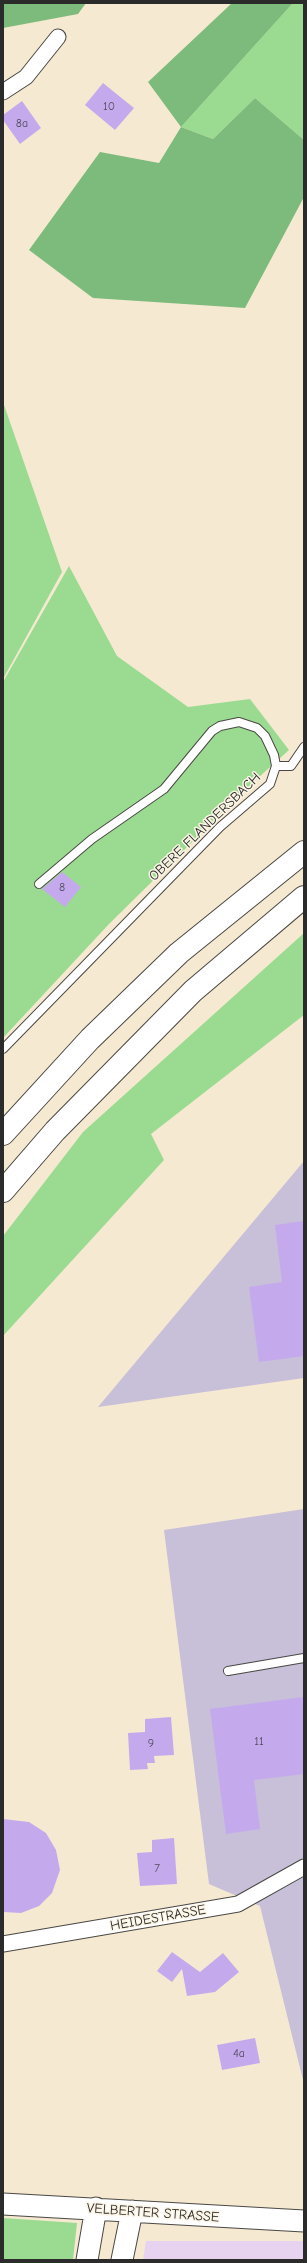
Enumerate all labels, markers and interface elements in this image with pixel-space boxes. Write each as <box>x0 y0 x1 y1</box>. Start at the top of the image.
house number: 10 <box>103 100 115 114</box>
house number: 8a <box>16 117 28 131</box>
street label: OBERE FLANDERSBACH <box>146 769 264 885</box>
house number: 8 <box>59 881 65 895</box>
house number: 11 <box>254 1735 264 1749</box>
house number: 9 <box>148 1737 154 1751</box>
house number: 7 <box>154 1862 160 1876</box>
street label: HEIDESTRASSE <box>109 1901 207 1935</box>
house number: 4a <box>233 2047 245 2061</box>
street label: VELBERTER STRASSE <box>86 2200 220 2226</box>

